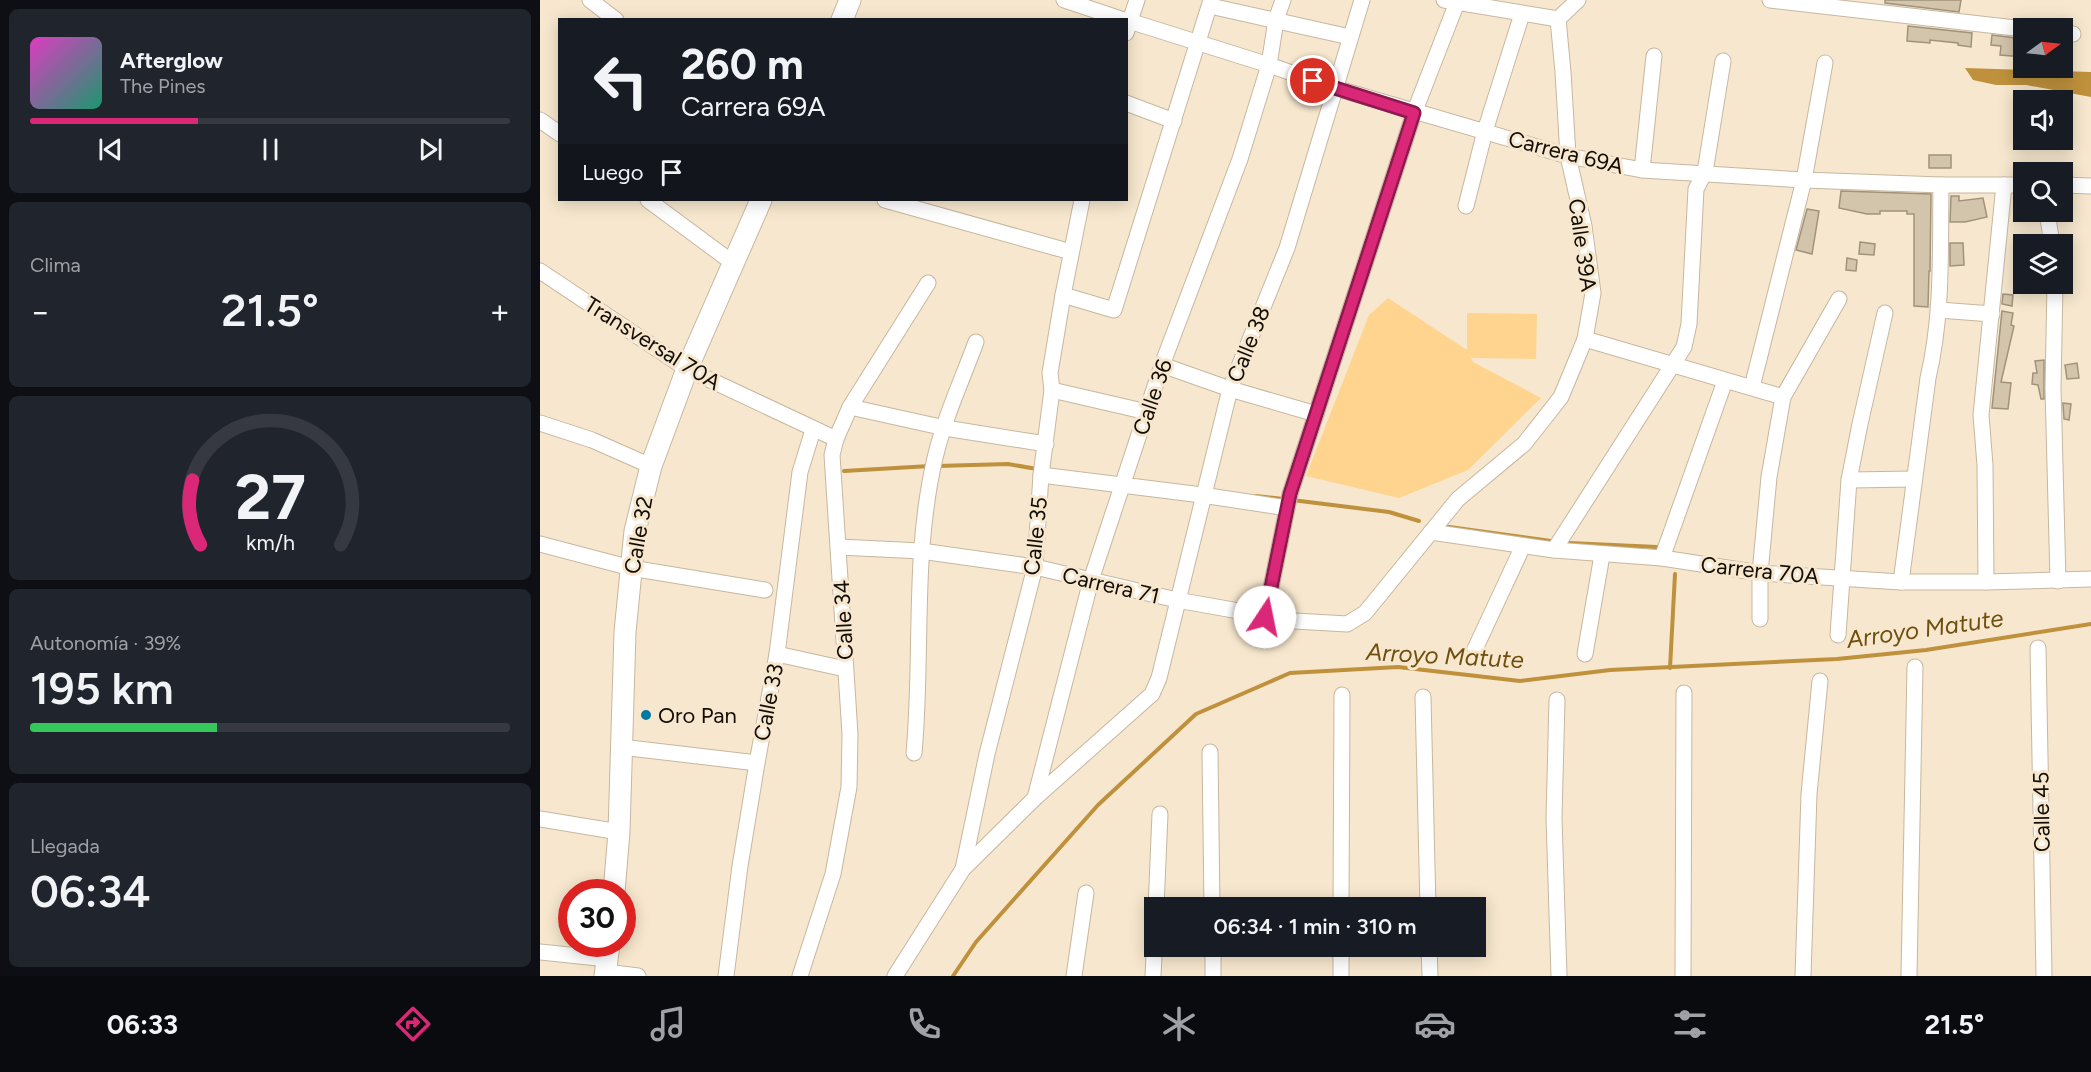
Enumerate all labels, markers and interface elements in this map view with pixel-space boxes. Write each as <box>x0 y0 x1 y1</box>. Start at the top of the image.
north arrow <box>2013 18 2073 78</box>
map controls <box>2013 18 2073 294</box>
text: 260 m <box>681 39 804 90</box>
icon: left <box>582 42 660 120</box>
text: Afterglow <box>120 47 223 74</box>
pin <box>1287 55 1338 106</box>
icon: arrive <box>1296 64 1329 97</box>
text: The Pines <box>120 74 206 98</box>
text: Carrera 69A <box>681 90 826 123</box>
button: sound <box>2013 90 2073 150</box>
street label: Carrera 69A <box>1505 125 1626 180</box>
icon: previous <box>94 133 127 166</box>
icon: pause <box>254 133 287 166</box>
icon: next <box>414 133 447 166</box>
icon: arrive <box>655 156 688 189</box>
text: Luego <box>582 159 643 186</box>
button: search <box>2013 162 2073 222</box>
street label: Calle 39A <box>1563 197 1602 293</box>
button: layers <box>2013 234 2073 294</box>
text: Clima <box>30 253 81 277</box>
text: 21.5° <box>221 283 319 337</box>
street label: Transversal 70A <box>580 291 726 396</box>
text: − <box>30 292 51 331</box>
text: + <box>489 292 510 331</box>
street label: Calle 38 <box>1221 302 1276 386</box>
street label: Calle 36 <box>1127 356 1178 439</box>
text: 27 <box>235 460 305 535</box>
street label: Calle 32 <box>618 494 659 576</box>
street label: Calle 35 <box>1018 495 1053 577</box>
text: km/h <box>246 530 294 555</box>
street label: Carrera 70A <box>1699 551 1821 590</box>
street label: Carrera 71 <box>1060 561 1162 610</box>
street label: Calle 34 <box>828 579 859 661</box>
position arrow <box>1233 585 1297 649</box>
water label: Arroyo Matute <box>1844 603 2005 654</box>
text: Autonomía · 39% <box>30 631 181 655</box>
water label: Arroyo Matute <box>1364 637 1525 674</box>
text: 195 km <box>30 661 174 715</box>
street label: Calle 33 <box>748 661 789 743</box>
place label: Oro Pan <box>658 702 737 729</box>
marker: Oro Pan <box>639 708 653 722</box>
street label: Calle 45 <box>2027 771 2056 852</box>
text: Llegada <box>30 834 100 858</box>
text: 06:34 <box>30 864 151 918</box>
speed limit sign: 30 <box>558 879 636 957</box>
text: 06:34 · 1 min · 310 m <box>1214 913 1416 940</box>
icon: directions <box>392 1003 434 1045</box>
icon: music <box>647 1003 689 1045</box>
icon: phone <box>903 1003 945 1045</box>
icon: climate <box>1158 1003 1200 1045</box>
icon: car <box>1414 1003 1456 1045</box>
icon: filters <box>1669 1003 1711 1045</box>
text: 06:33 <box>107 1008 178 1041</box>
text: 21.5° <box>1925 1008 1984 1041</box>

